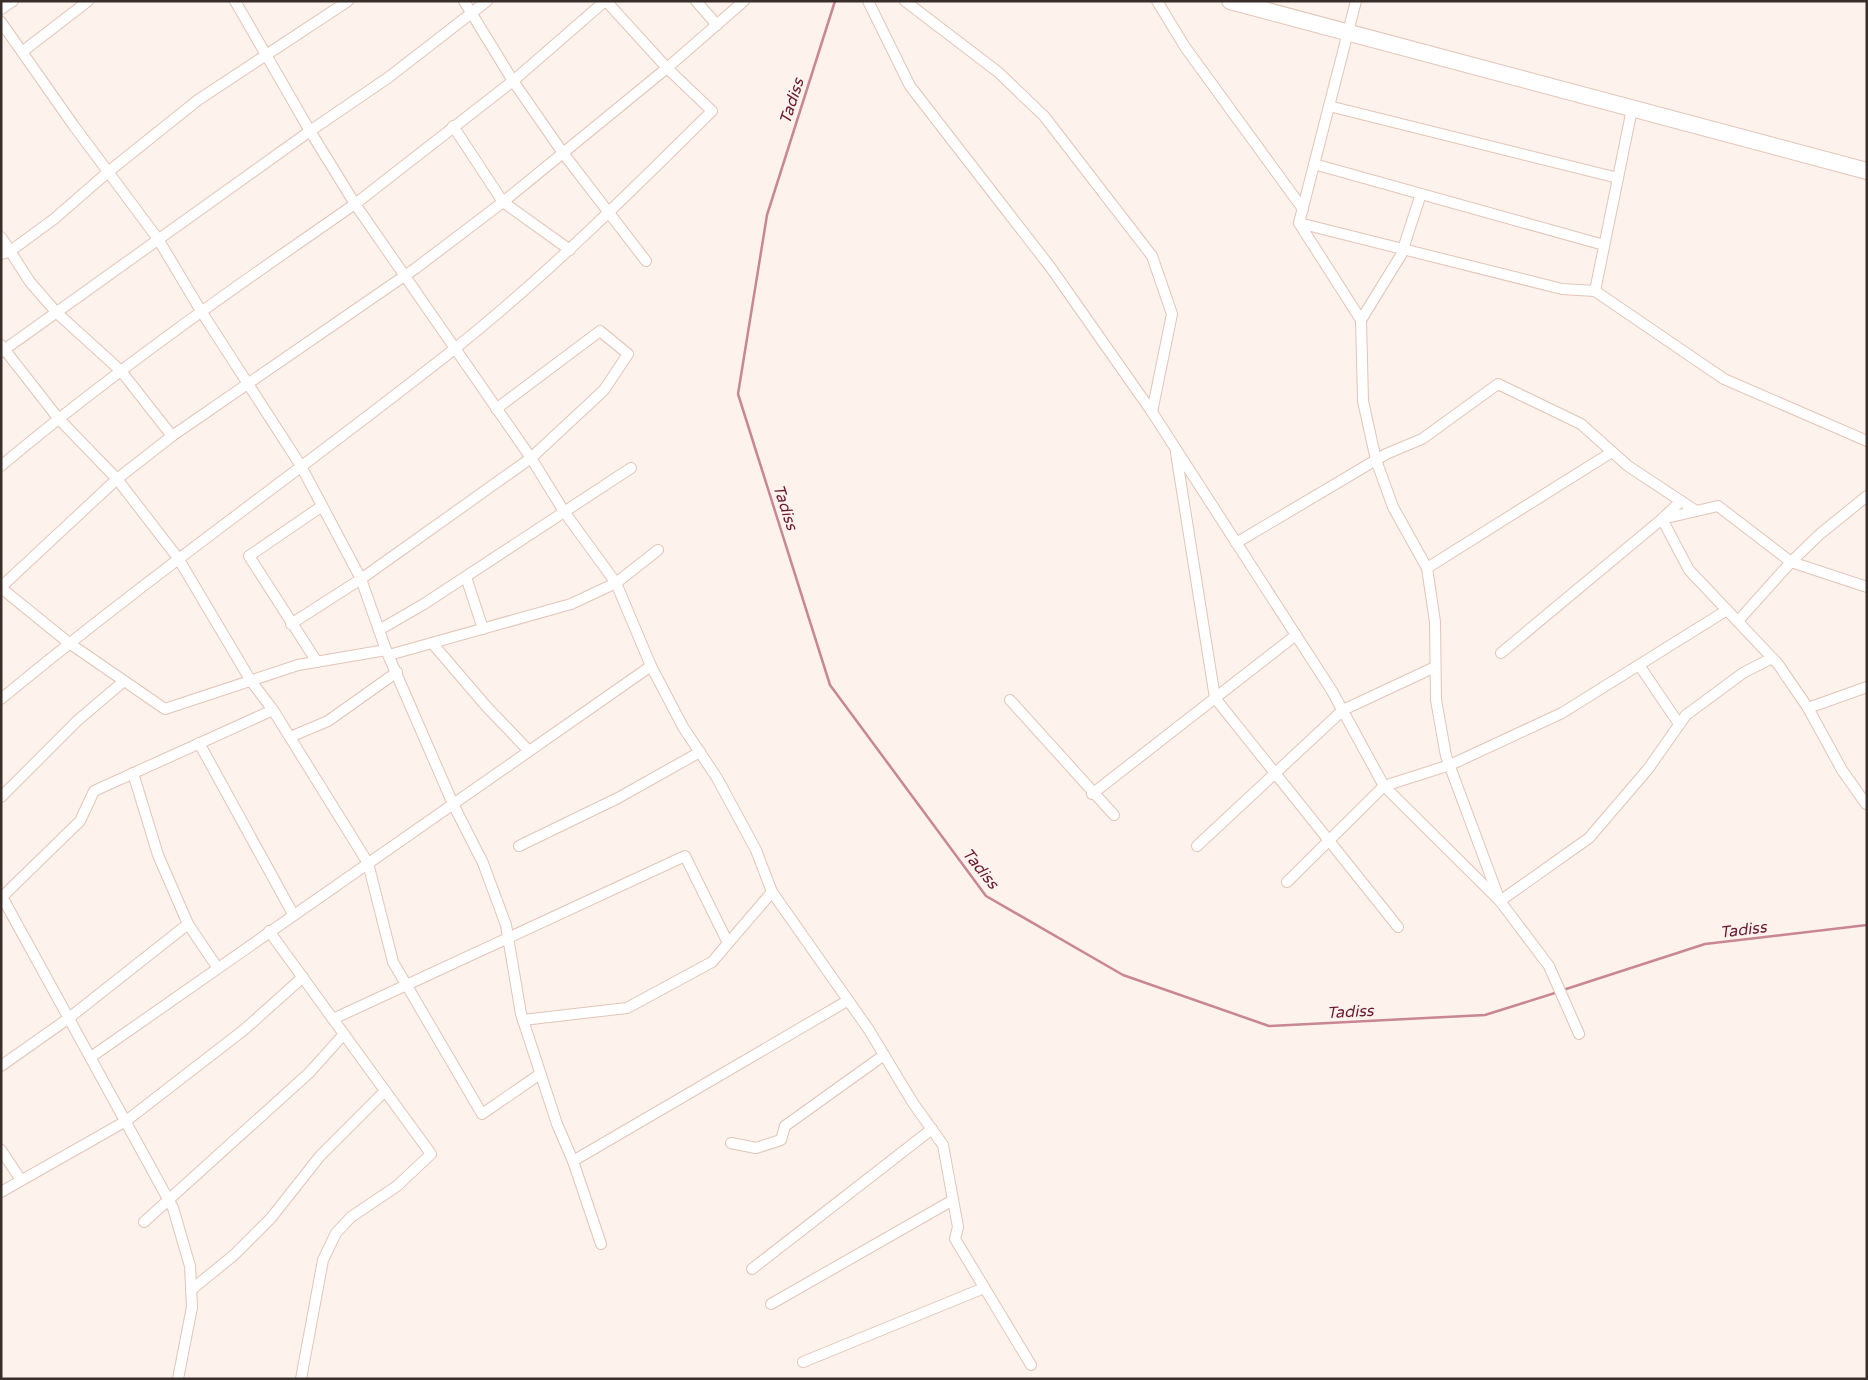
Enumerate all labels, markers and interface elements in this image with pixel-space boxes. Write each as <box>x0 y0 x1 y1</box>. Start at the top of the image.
water label: Tadiss <box>775 75 809 127</box>
water label: Tadiss <box>768 482 802 534</box>
water label: Tadiss <box>958 844 1004 894</box>
water label: Tadiss <box>1719 917 1769 943</box>
water label: Tadiss <box>1326 1001 1375 1023</box>

